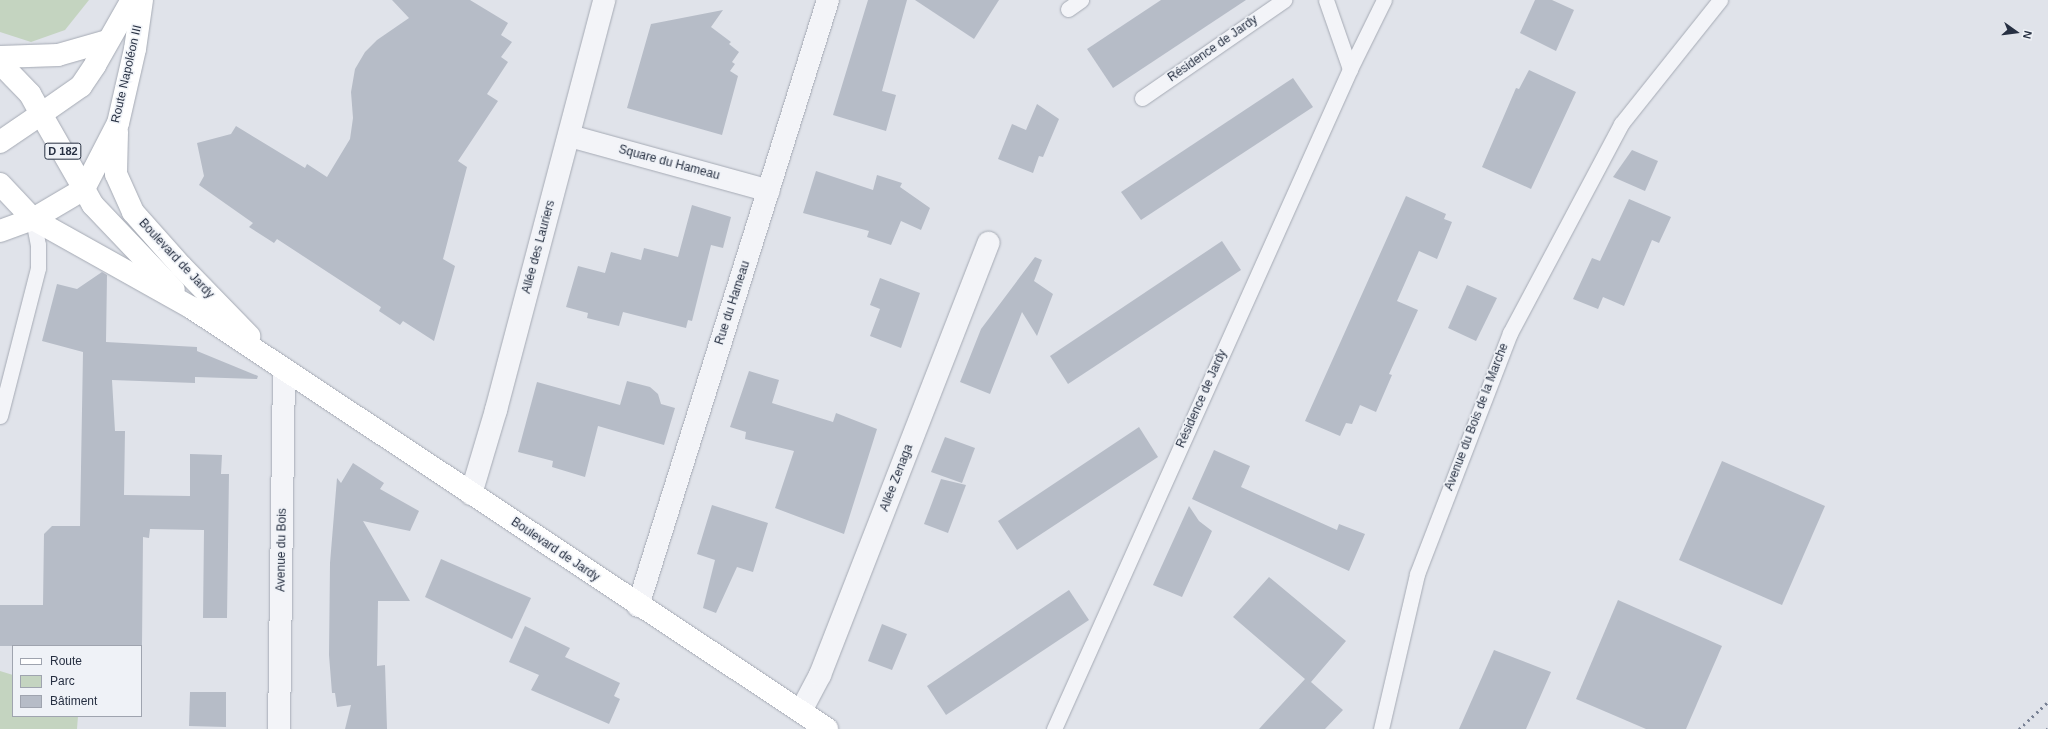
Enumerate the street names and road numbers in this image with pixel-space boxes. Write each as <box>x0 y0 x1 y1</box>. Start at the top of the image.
street label: Résidence de Jardy <box>1165 13 1261 85</box>
street label: Route Napoléon III <box>109 24 145 124</box>
road number: D 182 <box>44 142 82 160</box>
street label: Square du Hameau <box>617 143 721 183</box>
street label: Allée des Lauriers <box>520 199 558 295</box>
street label: Boulevard de Jardy <box>135 216 217 302</box>
street label: Rue du Hameau <box>713 259 753 347</box>
street label: Avenue du Bois de la Marche <box>1442 341 1512 493</box>
street label: Résidence de Jardy <box>1174 348 1230 450</box>
street label: Allée Zenaga <box>878 442 916 514</box>
street label: Avenue du Bois <box>274 508 290 592</box>
street label: Boulevard de Jardy <box>508 515 602 585</box>

